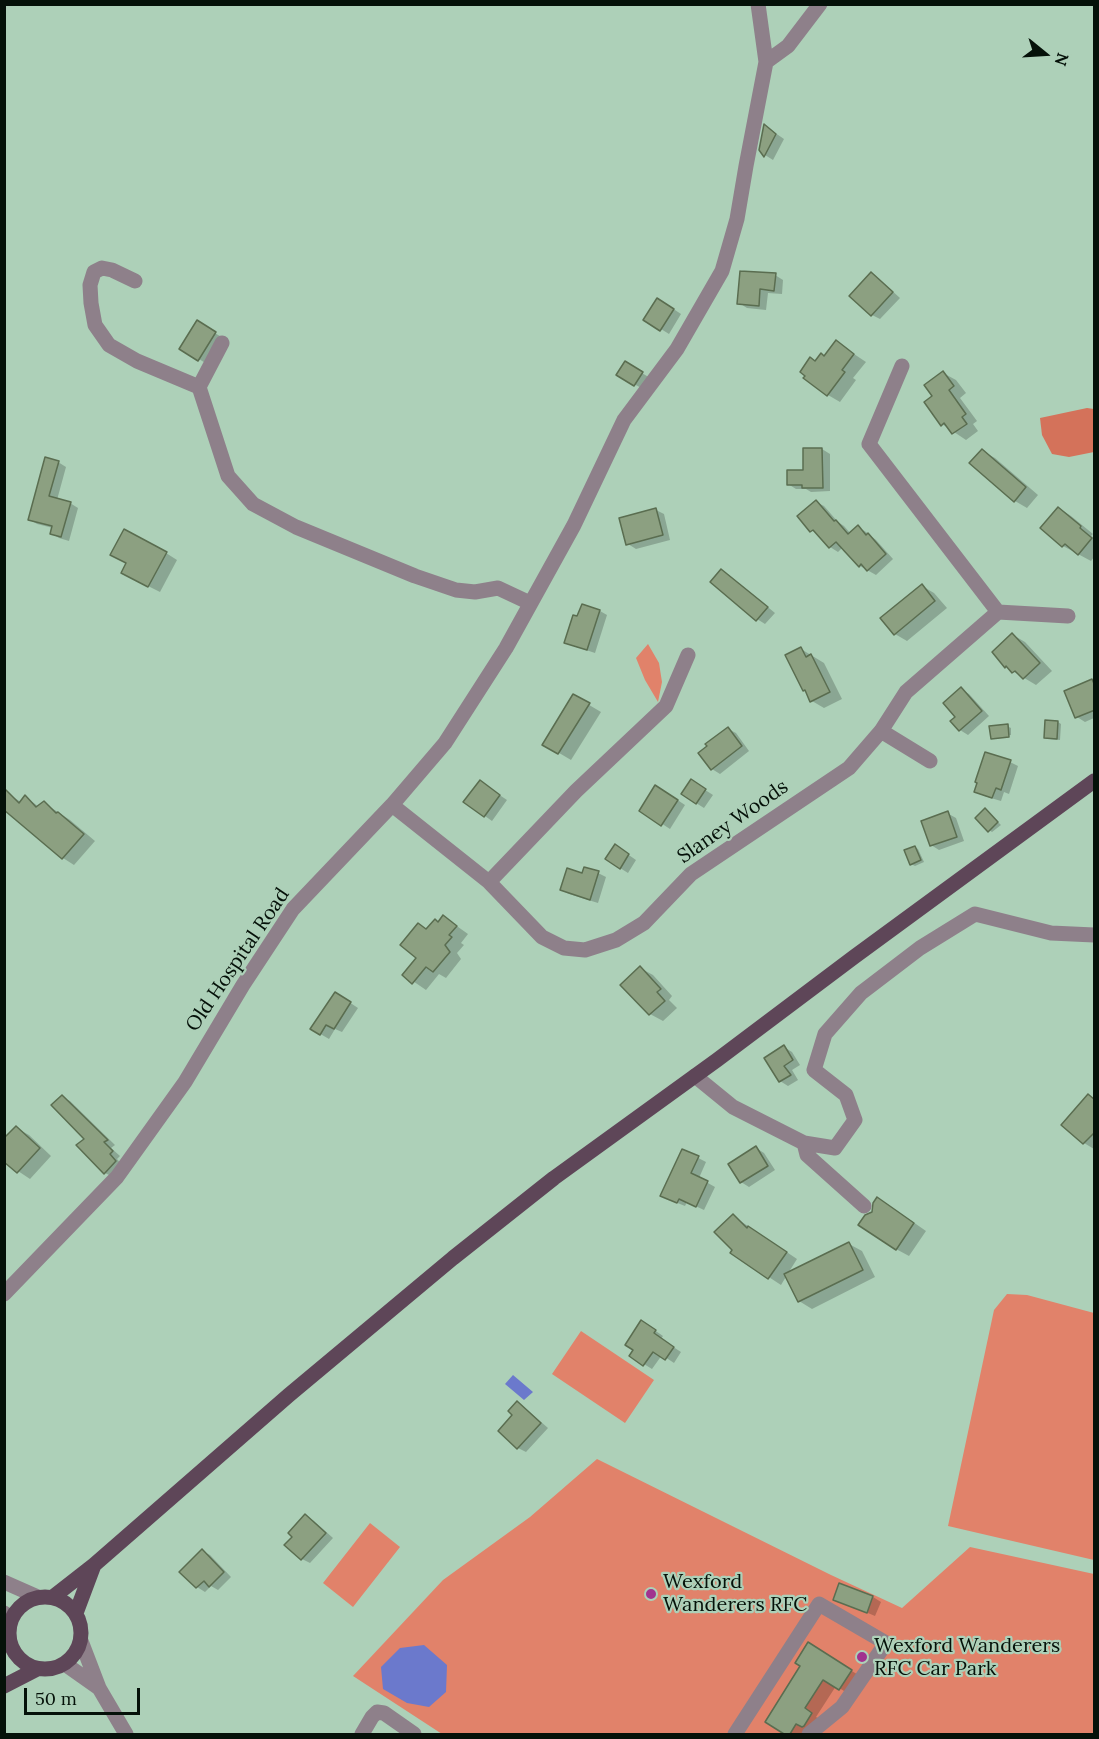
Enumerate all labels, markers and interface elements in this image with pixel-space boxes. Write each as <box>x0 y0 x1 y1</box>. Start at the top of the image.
north arrow <box>1015 24 1075 84</box>
text: N <box>1051 51 1074 69</box>
street label: Slaney Woods <box>673 775 793 869</box>
street label: Old Hospital Road <box>181 884 295 1036</box>
place label: Wexford Wanderers RFC <box>663 1570 807 1617</box>
marker: Wexford Wanderers RFC <box>644 1587 658 1601</box>
place label: Wexford Wanderers RFC Car Park <box>874 1634 1060 1681</box>
marker: Wexford Wanderers RFC Car Park <box>855 1650 869 1664</box>
scale bar <box>27 1676 142 1714</box>
text: 50 m <box>35 1687 77 1710</box>

